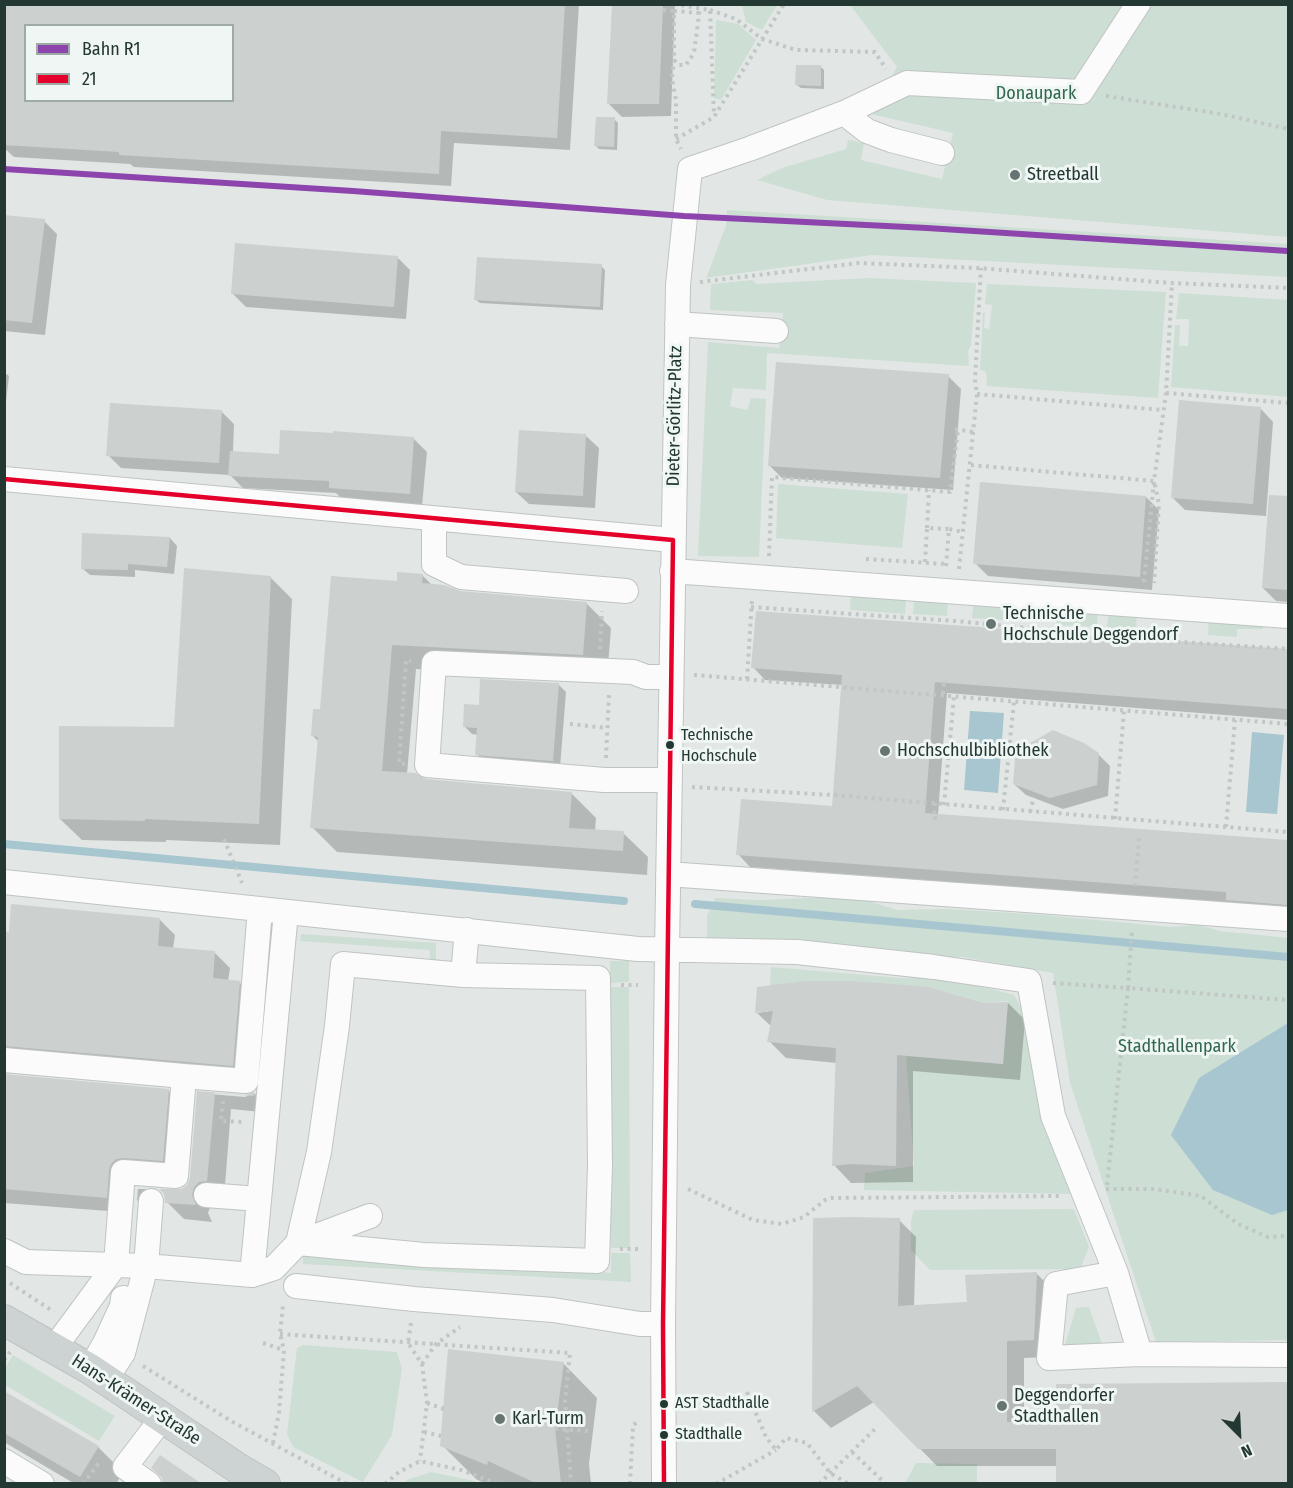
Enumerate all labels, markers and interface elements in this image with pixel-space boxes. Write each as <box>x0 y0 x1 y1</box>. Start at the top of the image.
legend <box>24 24 234 102</box>
text: Bahn R1 <box>82 38 141 60</box>
text: 21 <box>82 68 97 90</box>
park label: Donaupark <box>996 83 1076 105</box>
place label: Streetball <box>1027 164 1099 186</box>
marker: Streetball <box>1008 168 1022 182</box>
street label: Dieter-Görlitz-Platz <box>663 345 687 487</box>
place label: Technische Hochschule Deggendorf <box>1003 603 1178 646</box>
marker: Technische Hochschule Deggendorf <box>984 617 998 631</box>
place label: Technische Hochschule <box>681 726 757 764</box>
marker: Technische Hochschule <box>664 739 676 751</box>
place label: Hochschulbibliothek <box>897 740 1049 762</box>
marker: Hochschulbibliothek <box>878 744 892 758</box>
park label: Stadthallenpark <box>1118 1036 1236 1058</box>
street label: Hans-Krämer-Straße <box>67 1350 205 1450</box>
place label: Deggendorfer Stadthallen <box>1014 1385 1114 1428</box>
place label: AST Stadthalle <box>675 1394 769 1414</box>
marker: AST Stadthalle <box>658 1398 670 1410</box>
marker: Deggendorfer Stadthallen <box>995 1399 1009 1413</box>
north arrow <box>1209 1404 1269 1464</box>
place label: Karl-Turm <box>512 1408 584 1430</box>
marker: Karl-Turm <box>493 1412 507 1426</box>
place label: Stadthalle <box>675 1425 742 1445</box>
marker: Stadthalle <box>658 1429 670 1441</box>
text: N <box>1238 1440 1255 1462</box>

